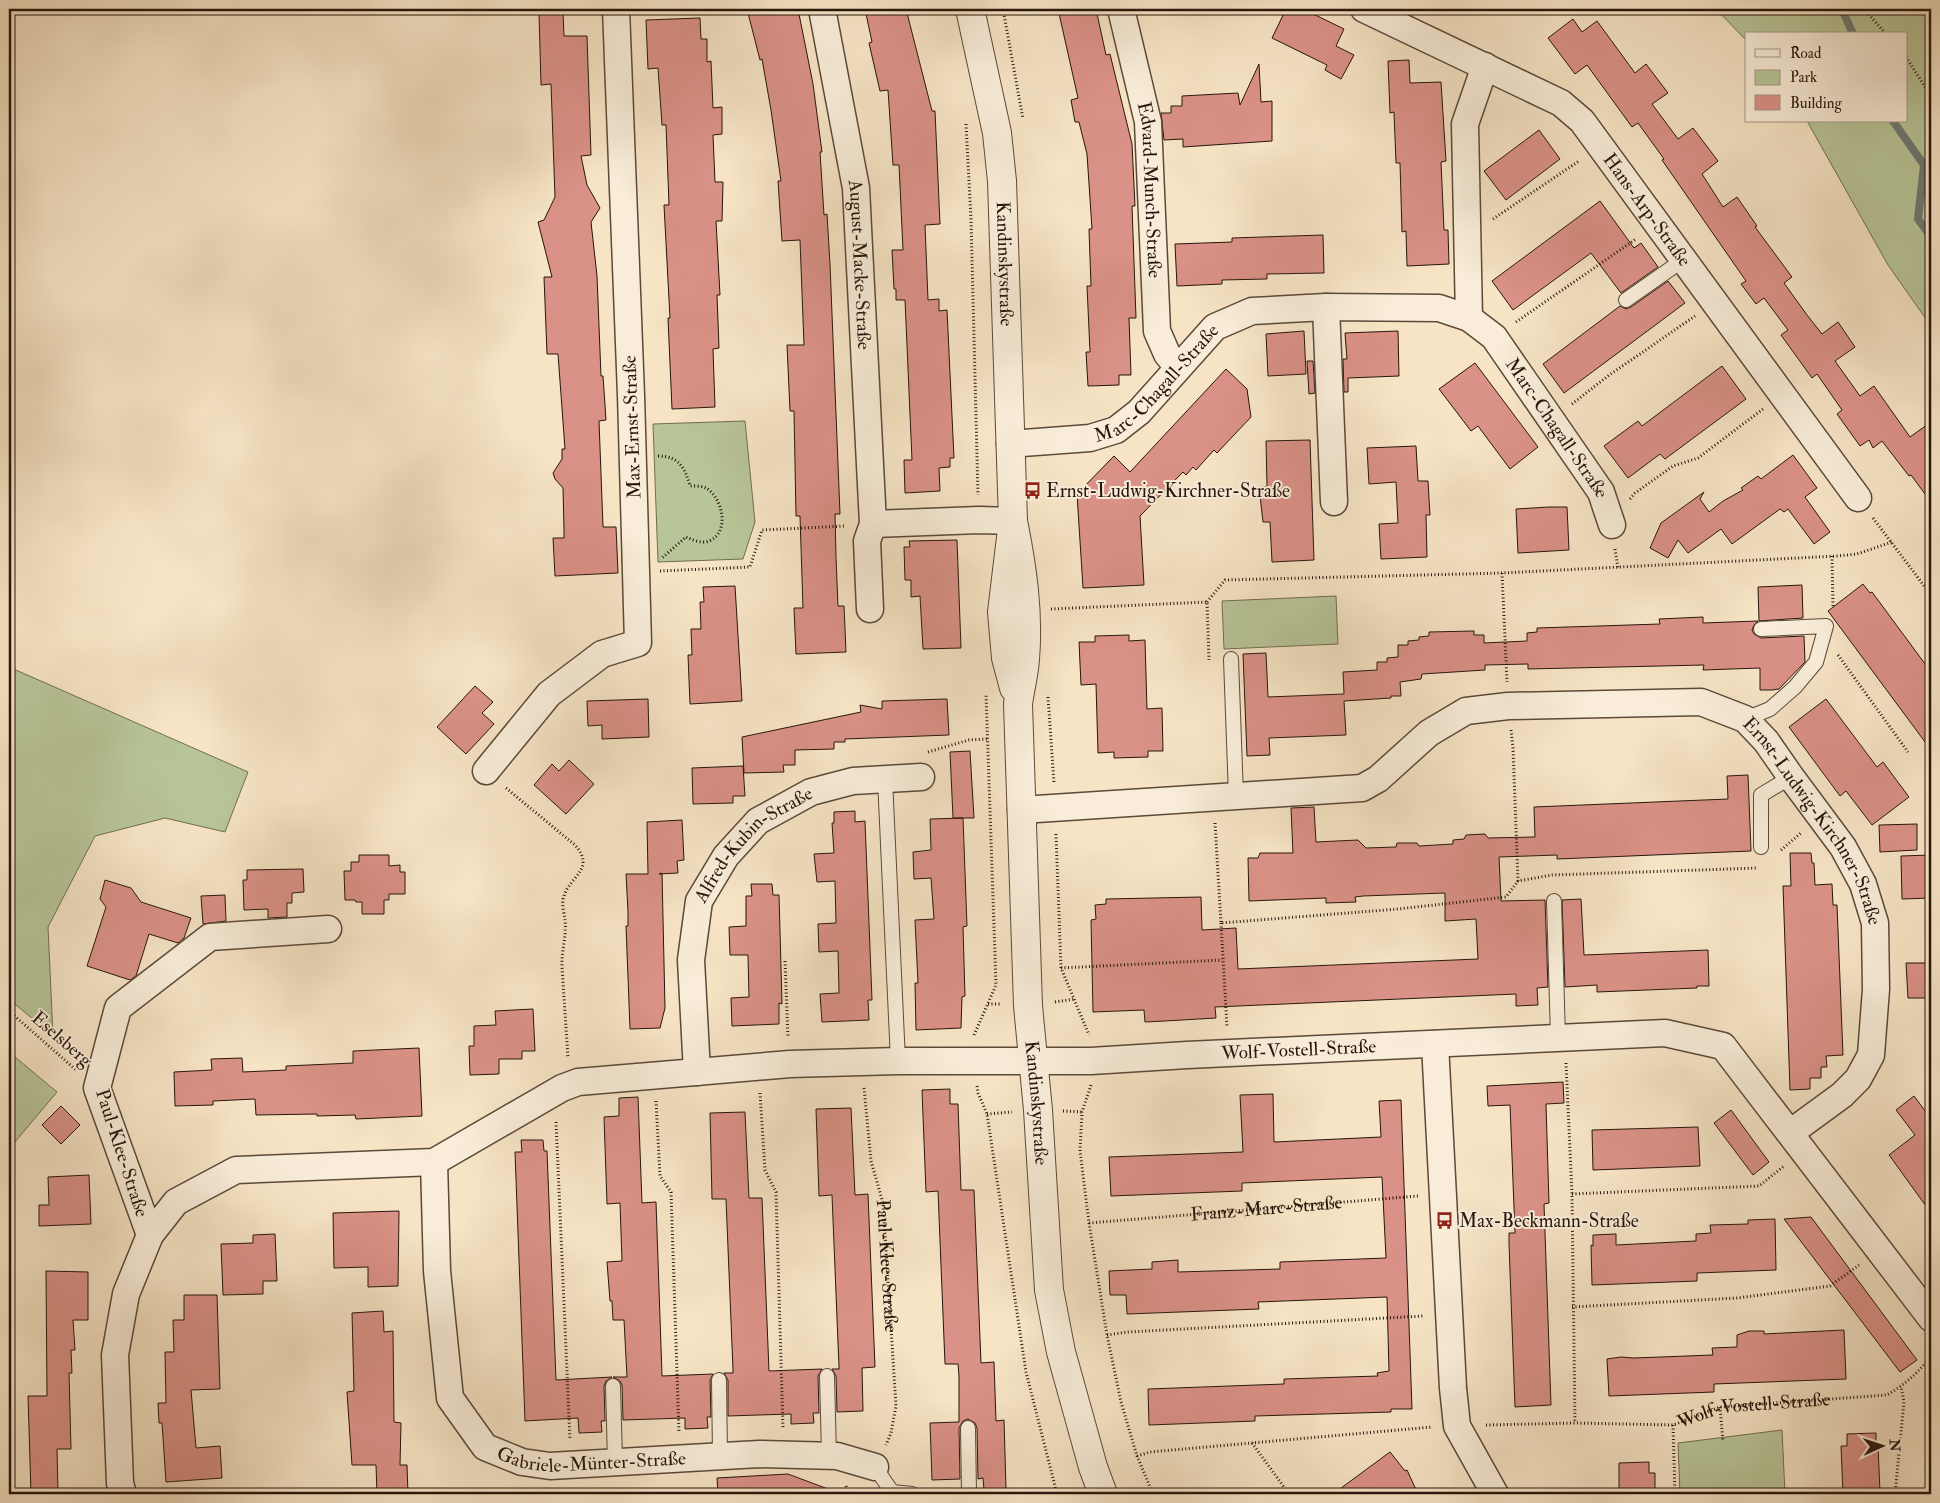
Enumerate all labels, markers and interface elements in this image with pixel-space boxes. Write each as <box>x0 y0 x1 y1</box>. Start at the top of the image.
legend <box>1745 32 1908 122</box>
text: Road <box>1790 44 1822 63</box>
text: Park <box>1790 68 1817 87</box>
text: Building <box>1790 94 1842 113</box>
street label: Edvard-Munch-Straße <box>1132 99 1167 279</box>
street label: Hans-Arp-Straße <box>1598 148 1696 271</box>
street label: August-Macke-Straße <box>842 177 876 350</box>
street label: Kandinskystraße <box>991 201 1019 327</box>
street label: Marc-Chagall-Straße <box>1091 319 1224 448</box>
street label: Marc-Chagall-Straße <box>1500 353 1614 501</box>
street label: Max-Ernst-Straße <box>617 355 646 499</box>
place label: Ernst-Ludwig-Kirchner-Straße <box>1046 479 1290 503</box>
bus stop icon: Ernst-Ludwig-Kirchner-Straße <box>1022 481 1042 501</box>
street label: Ernst-Ludwig-Kirchner-Straße <box>1737 712 1887 928</box>
street label: Alfred-Kubin-Straße <box>688 781 817 908</box>
street label: Eselsberg <box>27 1006 98 1072</box>
street label: Wolf-Vostell-Straße <box>1220 1034 1377 1065</box>
street label: Kandinskystraße <box>1019 1040 1053 1166</box>
street label: Paul-Klee-Straße <box>90 1086 154 1220</box>
street label: Franz-Marc-Straße <box>1190 1190 1343 1227</box>
street label: Paul-Klee-Straße <box>871 1199 903 1333</box>
place label: Max-Beckmann-Straße <box>1459 1209 1639 1233</box>
bus stop icon: Max-Beckmann-Straße <box>1435 1211 1455 1231</box>
street label: Wolf-Vostell-Straße <box>1673 1387 1831 1435</box>
north arrow <box>1858 1420 1908 1470</box>
text: N <box>1886 1438 1903 1453</box>
street label: Gabriele-Münter-Straße <box>493 1441 687 1478</box>

